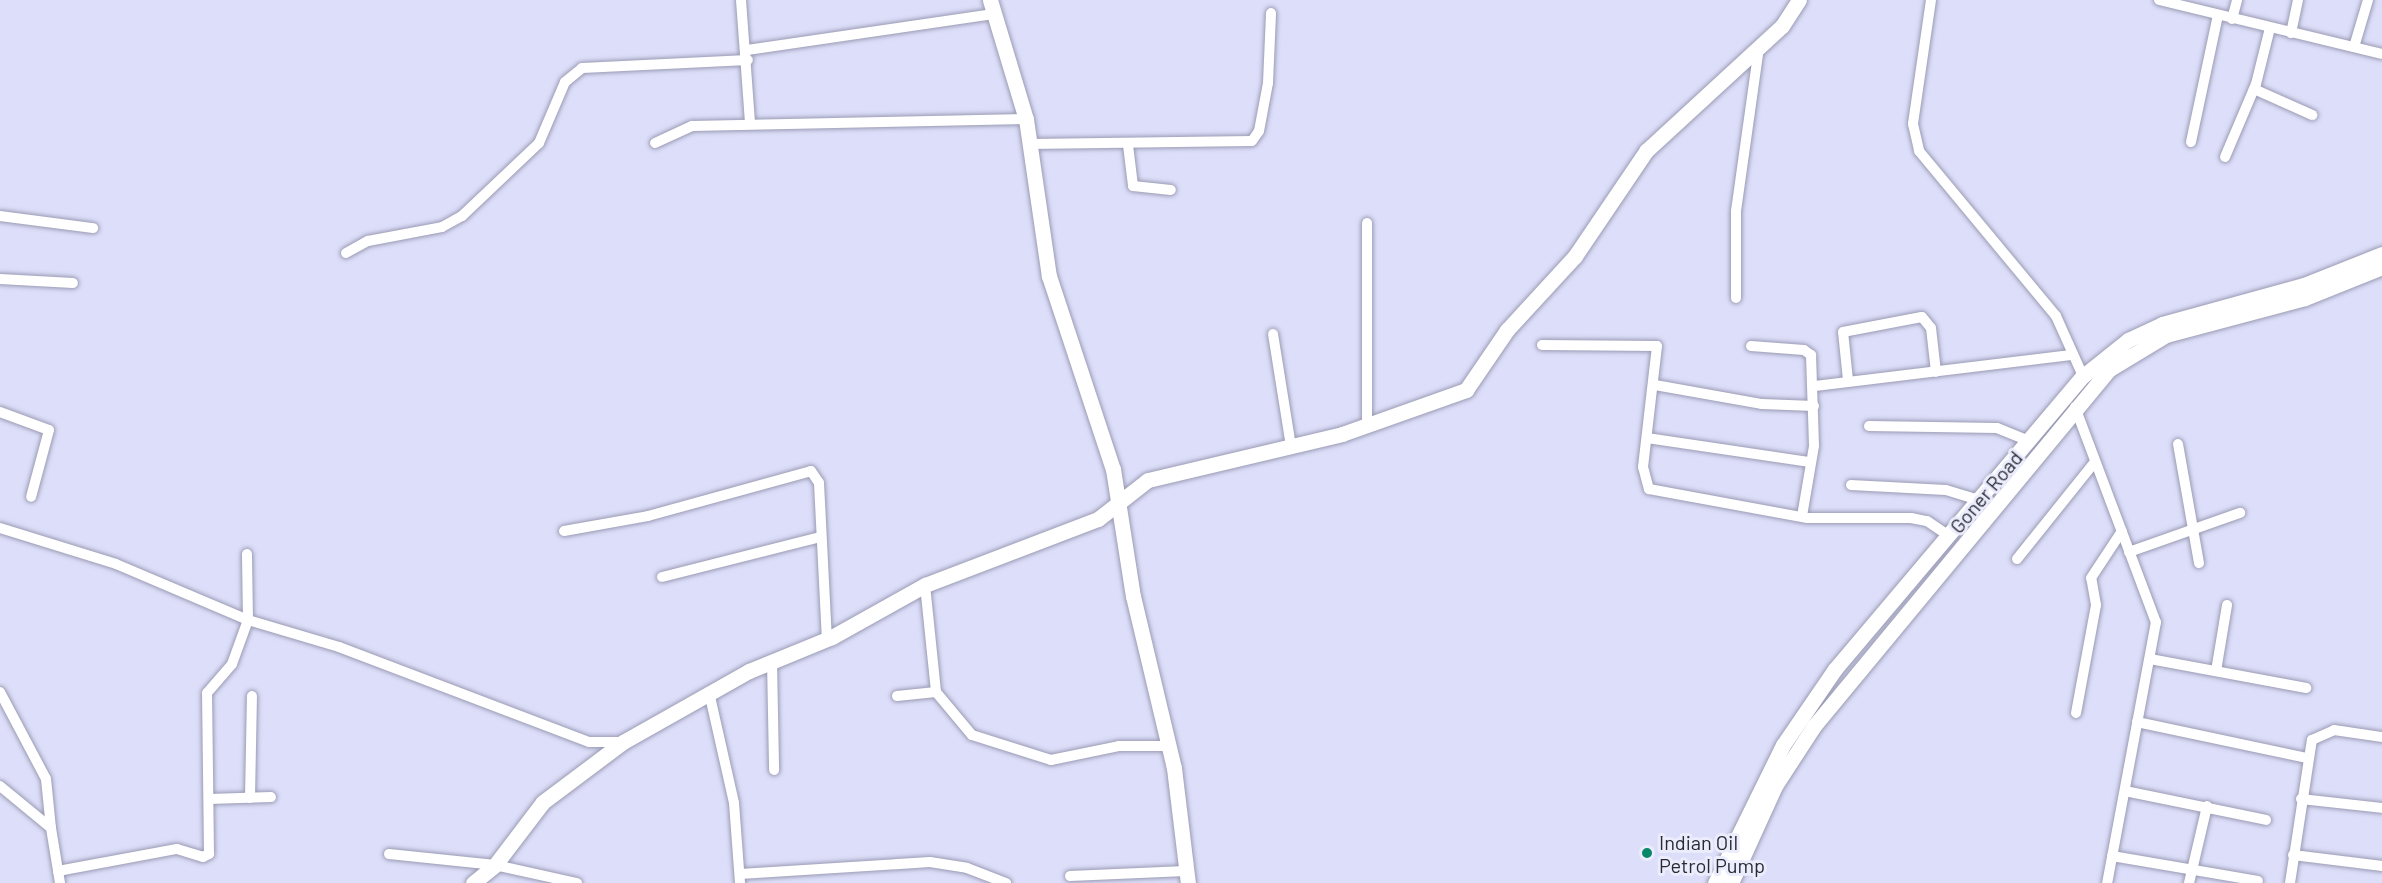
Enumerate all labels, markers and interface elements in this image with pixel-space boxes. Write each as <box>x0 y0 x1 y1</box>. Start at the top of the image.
street label: Goner Road <box>1945 446 2027 538</box>
place label: Indian Oil Petrol Pump <box>1659 830 1765 877</box>
marker: Indian Oil Petrol Pump <box>1640 846 1654 860</box>

